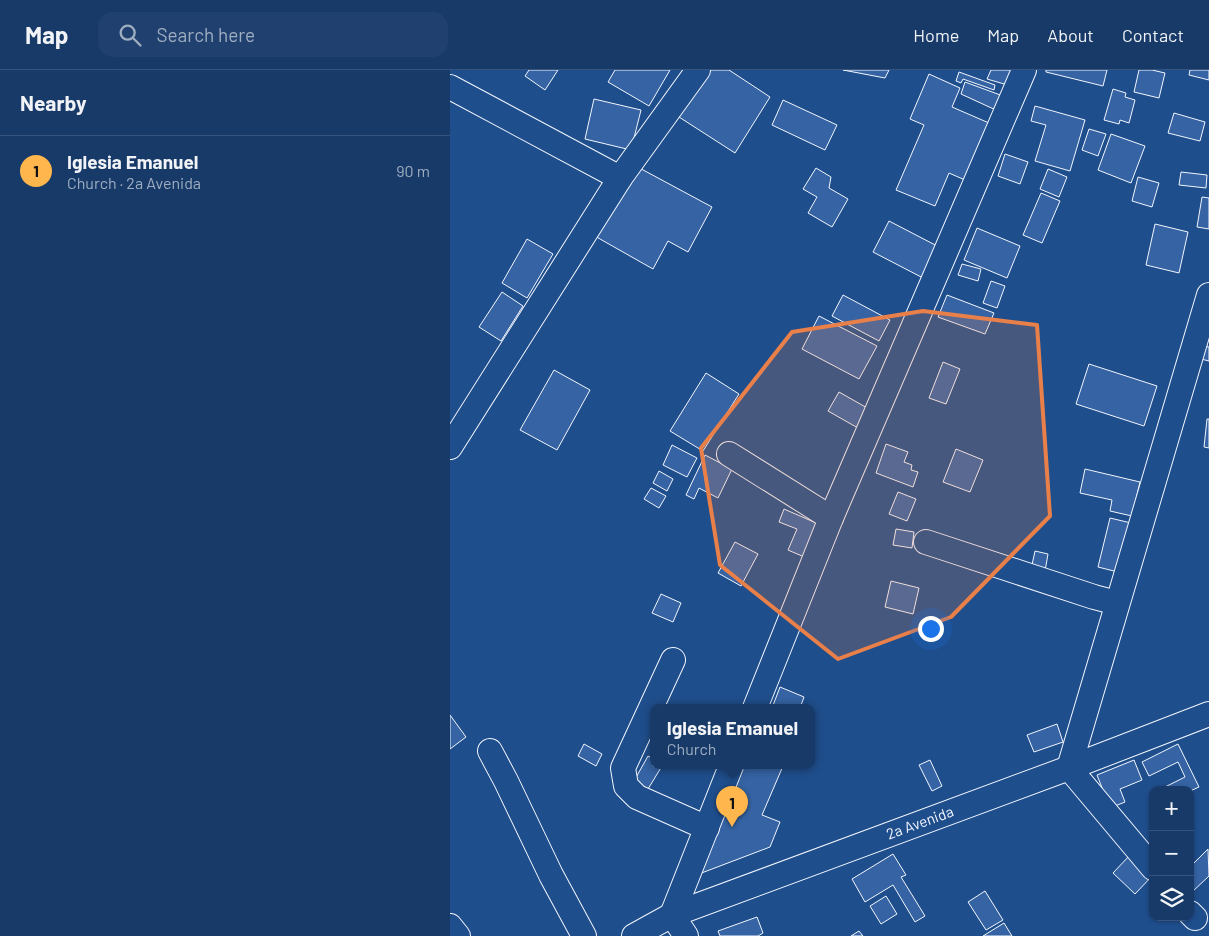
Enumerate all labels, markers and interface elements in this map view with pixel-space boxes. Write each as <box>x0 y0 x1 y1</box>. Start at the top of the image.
search box <box>98 12 448 57</box>
text: Map <box>25 20 68 49</box>
icon: search <box>116 21 144 49</box>
text: Search here <box>156 23 255 46</box>
text: Home <box>913 24 959 46</box>
text: Map <box>987 24 1019 46</box>
text: About <box>1047 24 1094 46</box>
text: Contact <box>1122 24 1184 46</box>
text: Nearby <box>20 90 86 115</box>
text: Iglesia Emanuel <box>67 150 198 173</box>
text: 1 <box>33 161 39 180</box>
text: 90 m <box>396 161 430 180</box>
text: Church · 2a Avenida <box>67 173 201 192</box>
your location <box>918 616 944 642</box>
popup <box>650 704 815 769</box>
text: Iglesia Emanuel <box>667 716 798 739</box>
text: Church <box>667 739 716 758</box>
pin: 1 <box>716 786 748 827</box>
map controls <box>1149 786 1194 921</box>
button: + <box>1149 786 1194 831</box>
street label: 2a Avenida <box>884 802 956 842</box>
button: − <box>1149 831 1194 876</box>
button: layers <box>1149 876 1194 921</box>

